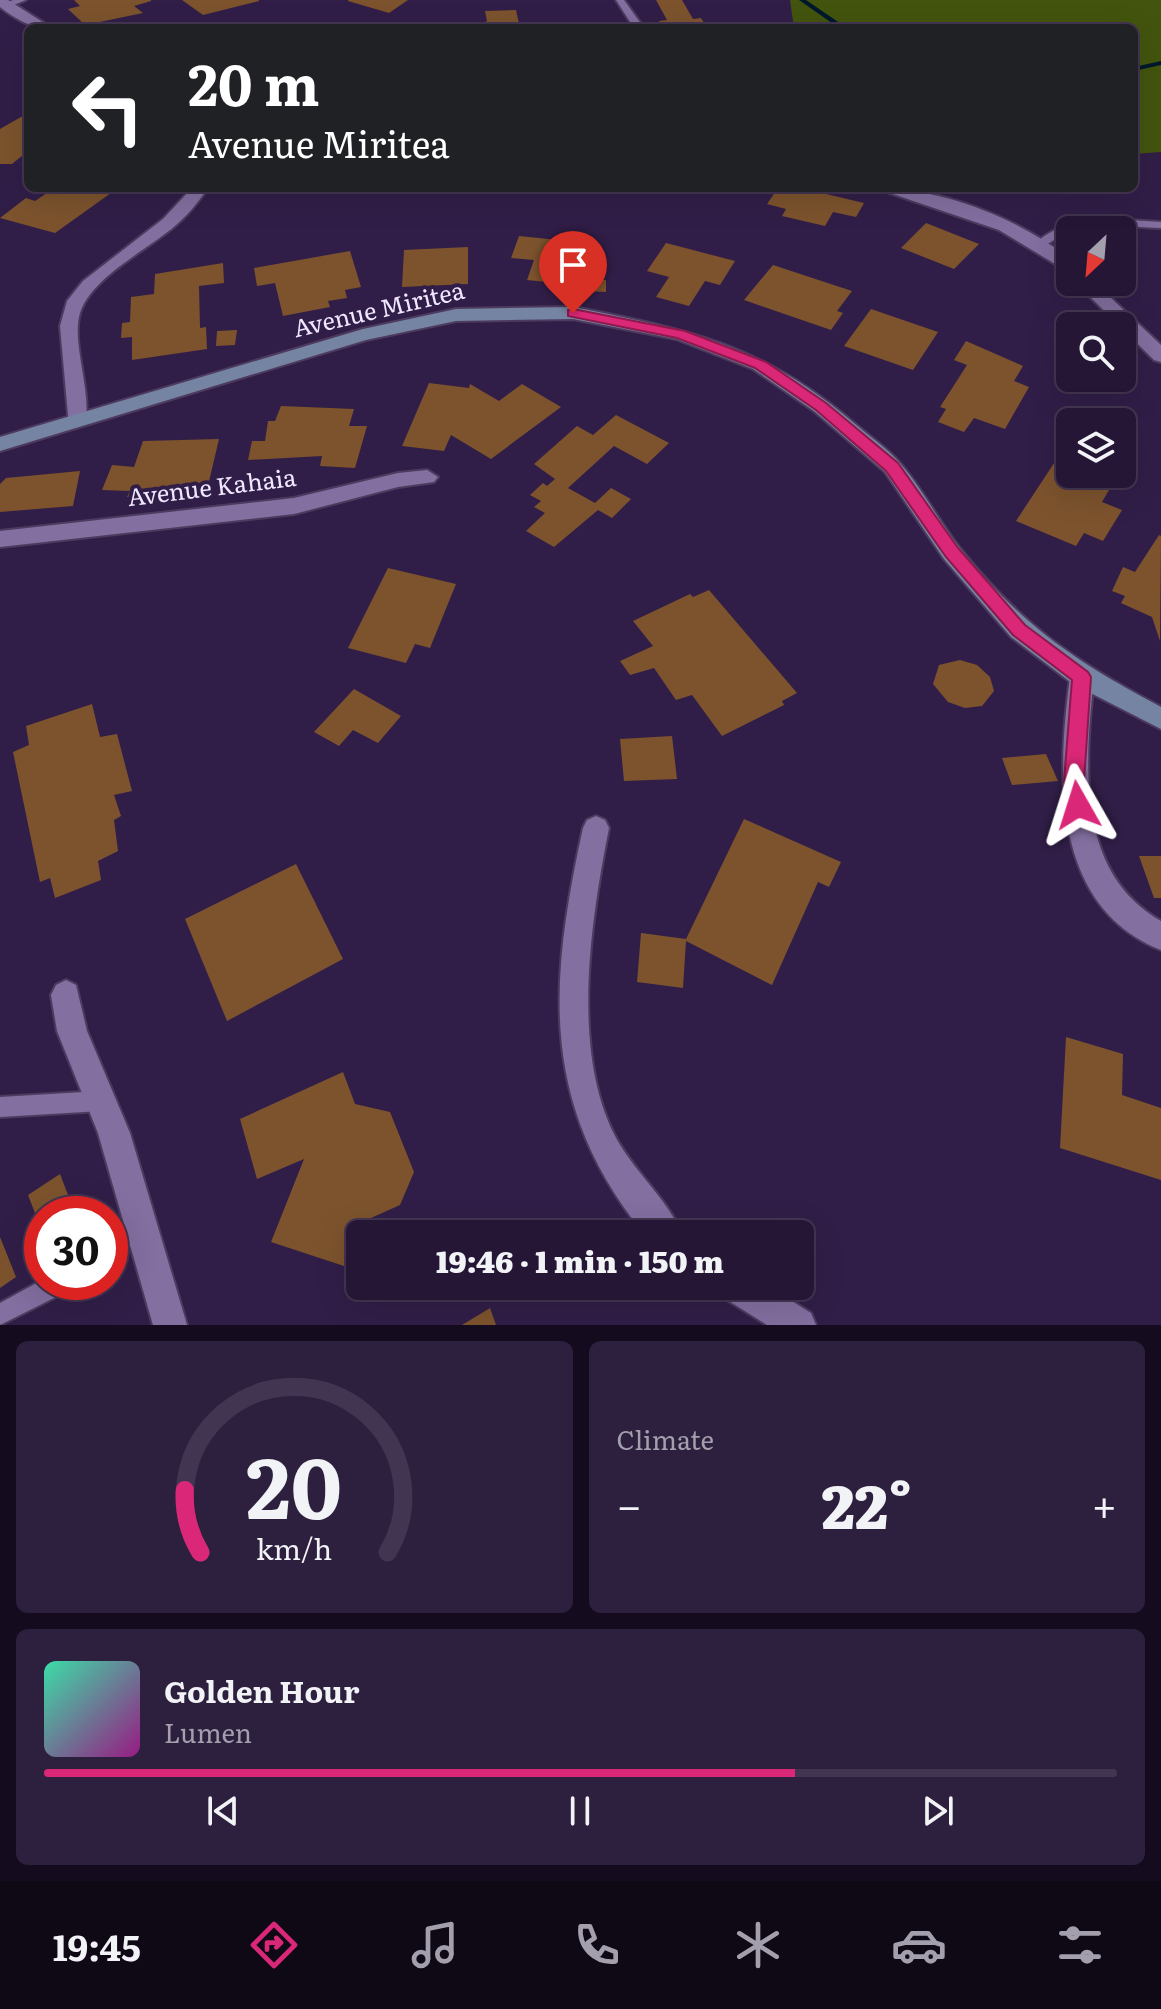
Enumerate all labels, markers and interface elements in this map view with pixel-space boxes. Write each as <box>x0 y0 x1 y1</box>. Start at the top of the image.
text: 20 m <box>188 40 320 123</box>
icon: left <box>56 56 160 160</box>
text: Avenue Miritea <box>188 116 450 169</box>
north arrow <box>1056 216 1136 296</box>
map controls <box>1056 216 1136 488</box>
pin <box>539 231 607 313</box>
icon: arrive <box>551 243 595 287</box>
street label: Avenue Miritea <box>289 271 467 344</box>
button: search <box>1056 312 1136 392</box>
button: layers <box>1056 408 1136 488</box>
street label: Avenue Kahaia <box>125 458 298 513</box>
position arrow <box>1036 763 1120 847</box>
speed limit sign: 30 <box>24 1196 128 1300</box>
text: 19:46 · 1 min · 150 m <box>436 1238 724 1282</box>
text: Climate <box>617 1419 714 1458</box>
text: 20 <box>246 1421 342 1545</box>
text: 22° <box>822 1458 912 1547</box>
text: − <box>617 1470 642 1536</box>
text: + <box>1091 1470 1117 1536</box>
text: km/h <box>256 1526 332 1569</box>
text: Golden Hour <box>164 1668 359 1712</box>
text: Lumen <box>164 1712 252 1751</box>
icon: previous <box>201 1789 245 1833</box>
icon: pause <box>558 1789 602 1833</box>
icon: next <box>916 1789 960 1833</box>
icon: directions <box>246 1917 302 1973</box>
icon: music <box>407 1917 463 1973</box>
icon: phone <box>569 1917 625 1973</box>
icon: climate <box>730 1917 786 1973</box>
icon: car <box>891 1917 947 1973</box>
icon: filters <box>1052 1917 1108 1973</box>
text: 19:45 <box>53 1919 141 1972</box>

